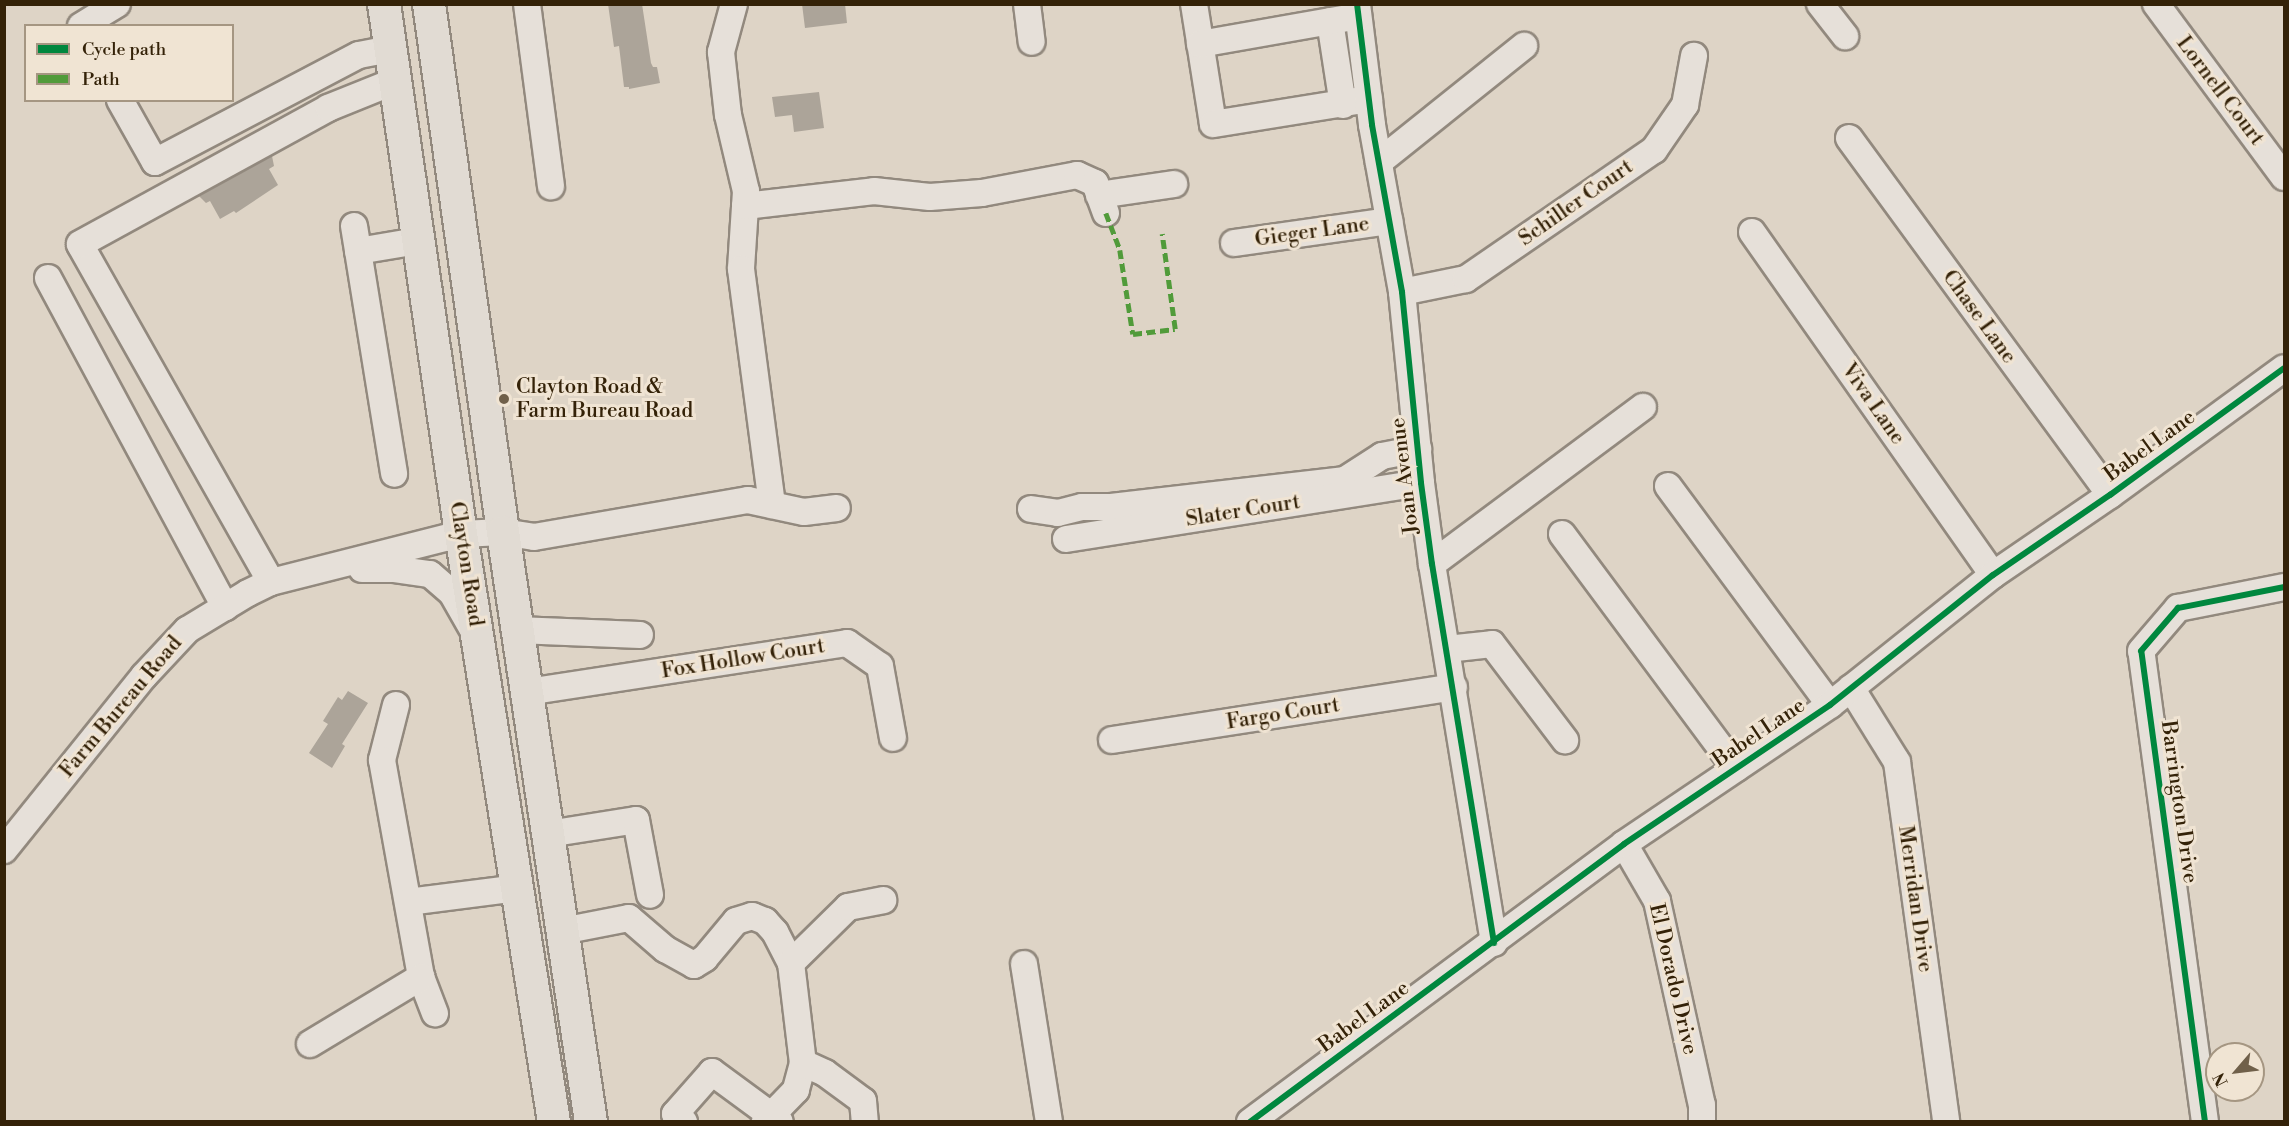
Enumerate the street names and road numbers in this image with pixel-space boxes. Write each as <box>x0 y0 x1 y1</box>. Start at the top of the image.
street label: Lornell Court <box>2171 31 2269 151</box>
street label: Schiller Court <box>1514 154 1638 252</box>
street label: Gieger Lane <box>1253 211 1371 253</box>
street label: Chase Lane <box>1937 265 2021 369</box>
street label: Viva Lane <box>1836 358 1910 450</box>
street label: Babel Lane <box>2100 405 2200 487</box>
street label: Joan Avenue <box>1385 416 1425 536</box>
street label: Slater Court <box>1184 490 1302 532</box>
street label: Clayton Road <box>444 500 488 628</box>
street label: Farm Bureau Road <box>54 631 188 783</box>
street label: Fox Hollow Court <box>659 634 827 684</box>
street label: Fargo Court <box>1225 693 1341 735</box>
street label: Babel Lane <box>1708 693 1810 773</box>
street label: Barrington Drive <box>2155 719 2203 885</box>
street label: Merridan Drive <box>1892 824 1938 974</box>
street label: El Dorado Drive <box>1643 901 1703 1057</box>
street label: Babel Lane <box>1314 976 1414 1058</box>

